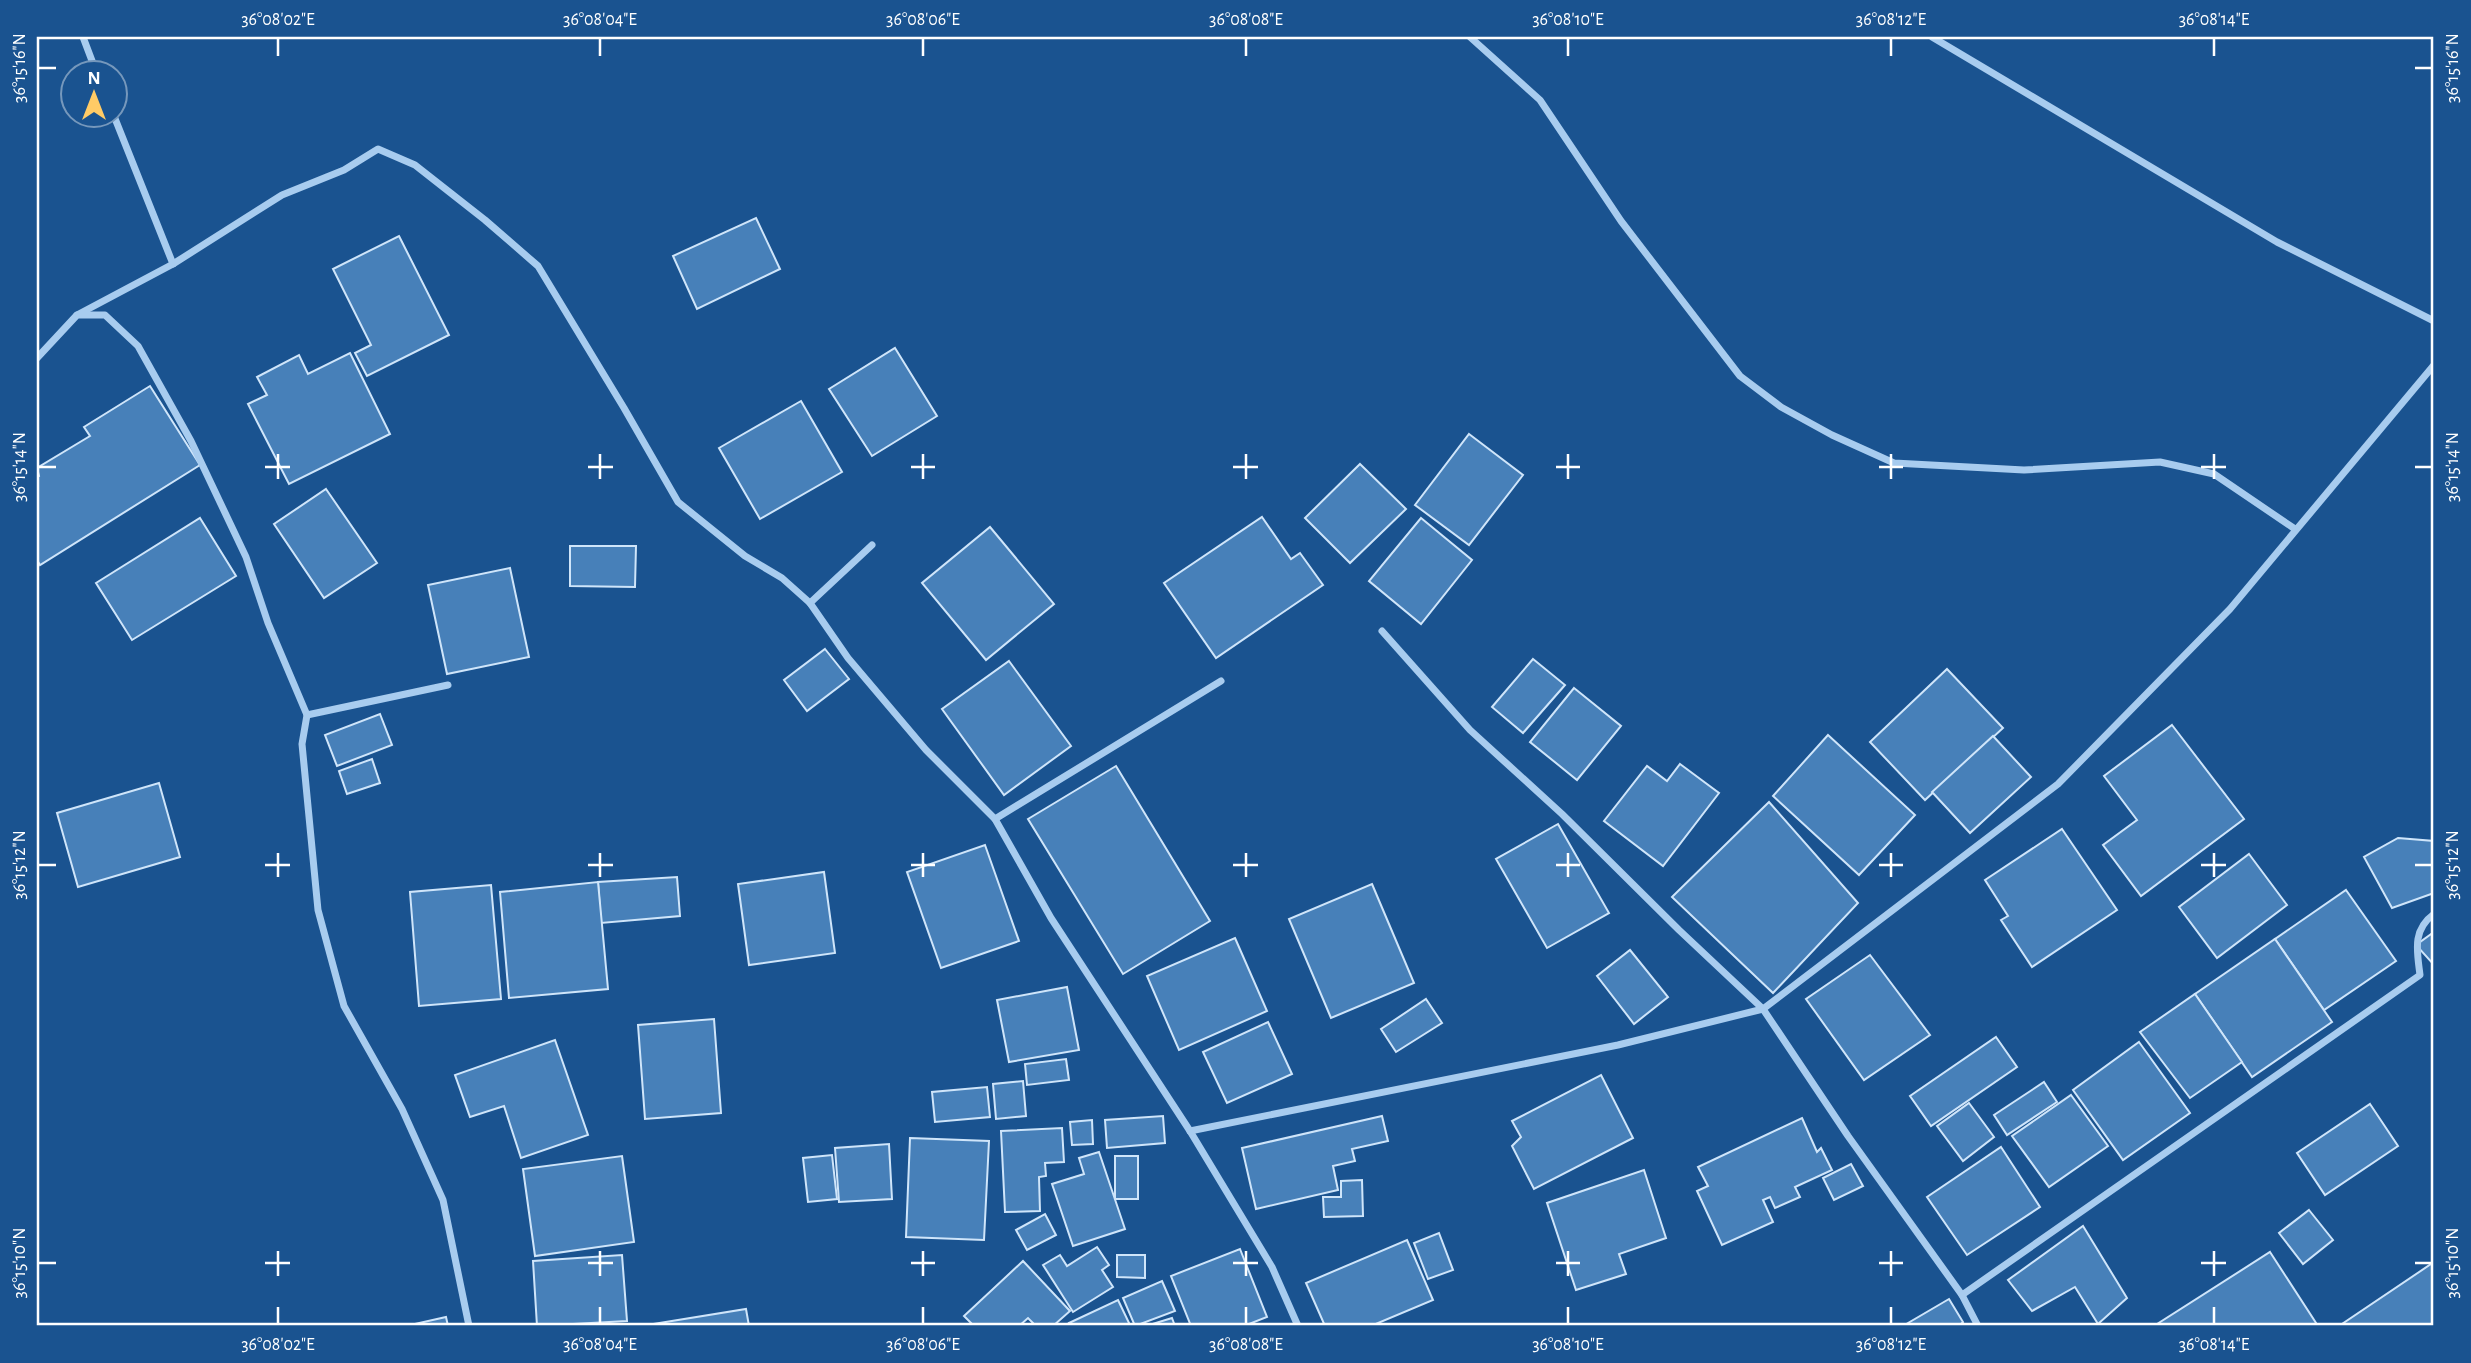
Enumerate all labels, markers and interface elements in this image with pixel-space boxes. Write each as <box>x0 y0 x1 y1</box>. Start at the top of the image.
text: 36°08'02"E <box>241 11 315 29</box>
text: 36°08'04"E <box>563 11 637 29</box>
text: 36°08'06"E <box>886 11 960 29</box>
text: 36°08'08"E <box>1209 11 1283 29</box>
text: 36°08'10"E <box>1532 11 1604 29</box>
text: 36°08'12"E <box>1856 11 1926 29</box>
text: 36°08'14"E <box>2179 11 2250 29</box>
text: 36°15'16"N <box>11 33 29 103</box>
text: 36°15'16"N <box>2444 33 2462 103</box>
north arrow <box>60 60 130 130</box>
text: N <box>87 69 101 88</box>
text: 36°15'14"N <box>11 432 29 502</box>
text: 36°15'14"N <box>2444 432 2462 502</box>
text: 36°15'12"N <box>11 830 29 900</box>
text: 36°15'12"N <box>2444 830 2462 900</box>
text: 36°15'10"N <box>11 1228 29 1298</box>
text: 36°15'10"N <box>2444 1228 2462 1298</box>
text: 36°08'02"E <box>241 1336 315 1354</box>
text: 36°08'04"E <box>563 1336 637 1354</box>
text: 36°08'06"E <box>886 1336 960 1354</box>
text: 36°08'08"E <box>1209 1336 1283 1354</box>
text: 36°08'10"E <box>1532 1336 1604 1354</box>
text: 36°08'12"E <box>1856 1336 1926 1354</box>
text: 36°08'14"E <box>2179 1336 2250 1354</box>

